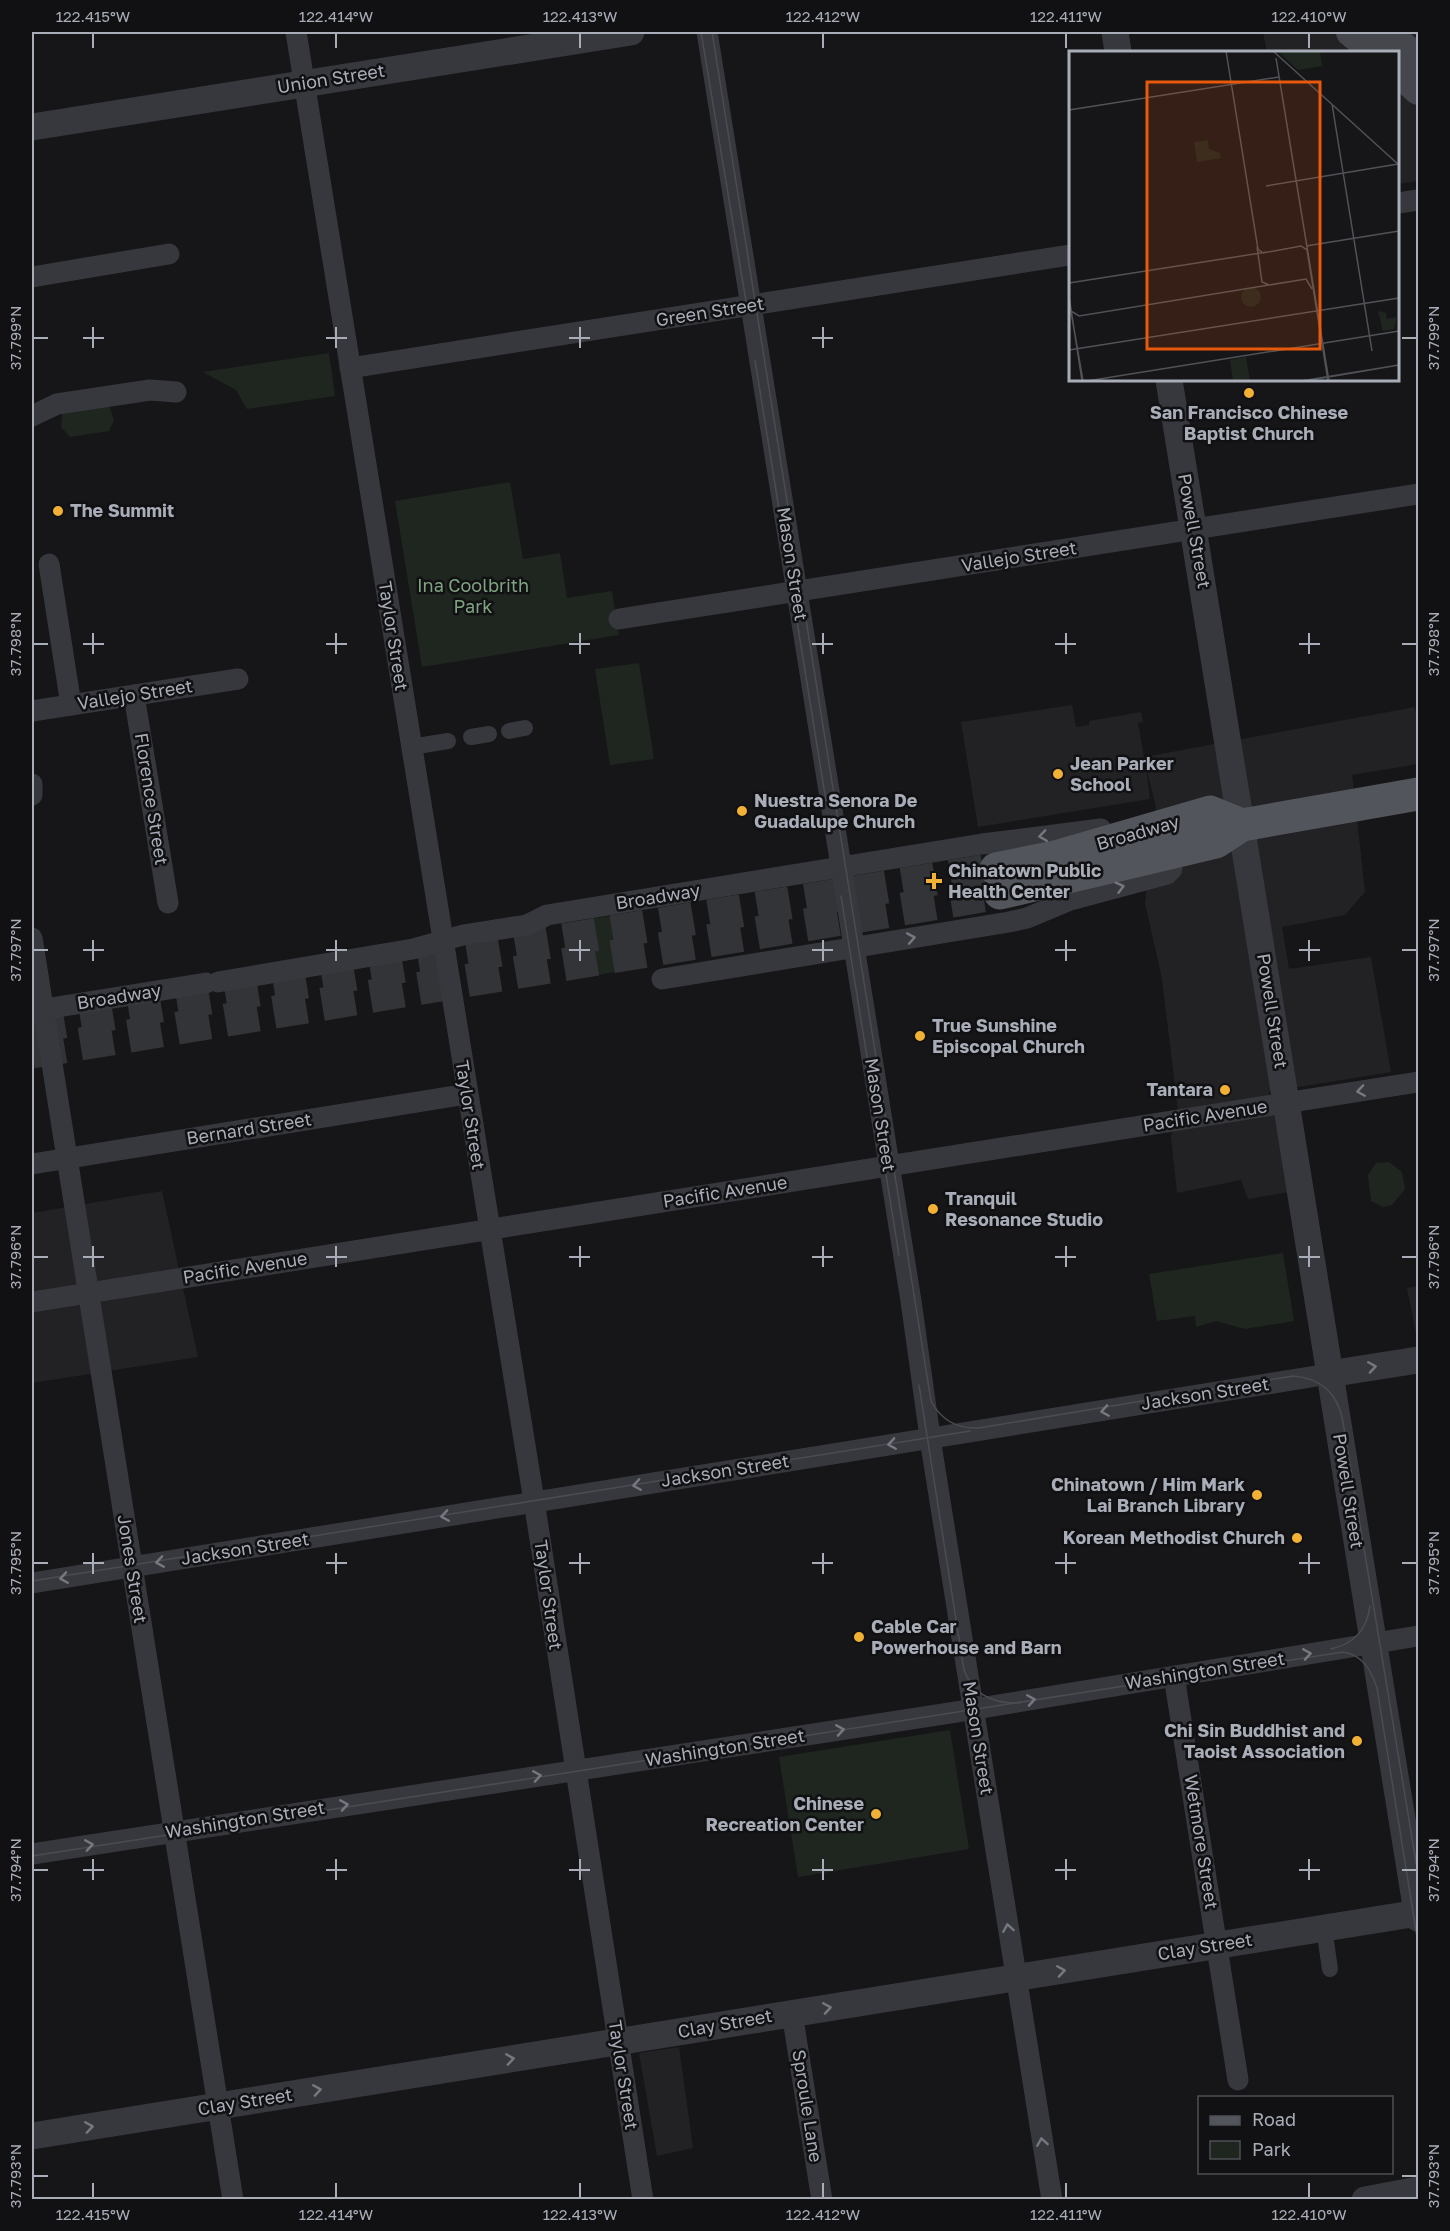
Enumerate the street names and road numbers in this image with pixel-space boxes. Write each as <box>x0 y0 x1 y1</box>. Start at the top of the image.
street label: Union Street <box>275 59 386 97</box>
street label: Green Street <box>654 292 766 330</box>
street label: Powell Street <box>1174 472 1216 590</box>
street label: Mason Street <box>773 505 813 622</box>
street label: Vallejo Street <box>960 536 1078 576</box>
street label: Taylor Street <box>374 579 414 692</box>
street label: Vallejo Street <box>76 674 194 714</box>
street label: Florence Street <box>131 731 173 866</box>
street label: Broadway <box>1094 810 1182 854</box>
street label: Broadway <box>614 878 702 914</box>
street label: Powell Street <box>1253 952 1293 1070</box>
street label: Broadway <box>75 978 163 1014</box>
street label: Mason Street <box>861 1056 901 1173</box>
street label: Taylor Street <box>451 1058 491 1171</box>
street label: Pacific Avenue <box>1141 1094 1269 1136</box>
street label: Bernard Street <box>185 1107 313 1149</box>
street label: Pacific Avenue <box>661 1170 789 1212</box>
street label: Pacific Avenue <box>181 1246 309 1288</box>
street label: Jackson Street <box>1139 1372 1270 1414</box>
street label: Powell Street <box>1329 1432 1369 1550</box>
street label: Jackson Street <box>659 1449 790 1491</box>
street label: Jones Street <box>114 1513 152 1625</box>
street label: Jackson Street <box>179 1527 310 1569</box>
street label: Taylor Street <box>530 1539 568 1651</box>
street label: Washington Street <box>1124 1647 1286 1693</box>
street label: Mason Street <box>959 1679 999 1796</box>
street label: Washington Street <box>644 1724 806 1770</box>
street label: Wetmore Street <box>1180 1773 1223 1911</box>
street label: Washington Street <box>164 1796 326 1842</box>
street label: Clay Street <box>1156 1928 1254 1964</box>
street label: Clay Street <box>676 2004 774 2042</box>
street label: Taylor Street <box>604 2018 644 2131</box>
street label: Sproule Lane <box>788 2048 828 2164</box>
street label: Clay Street <box>196 2083 294 2119</box>

